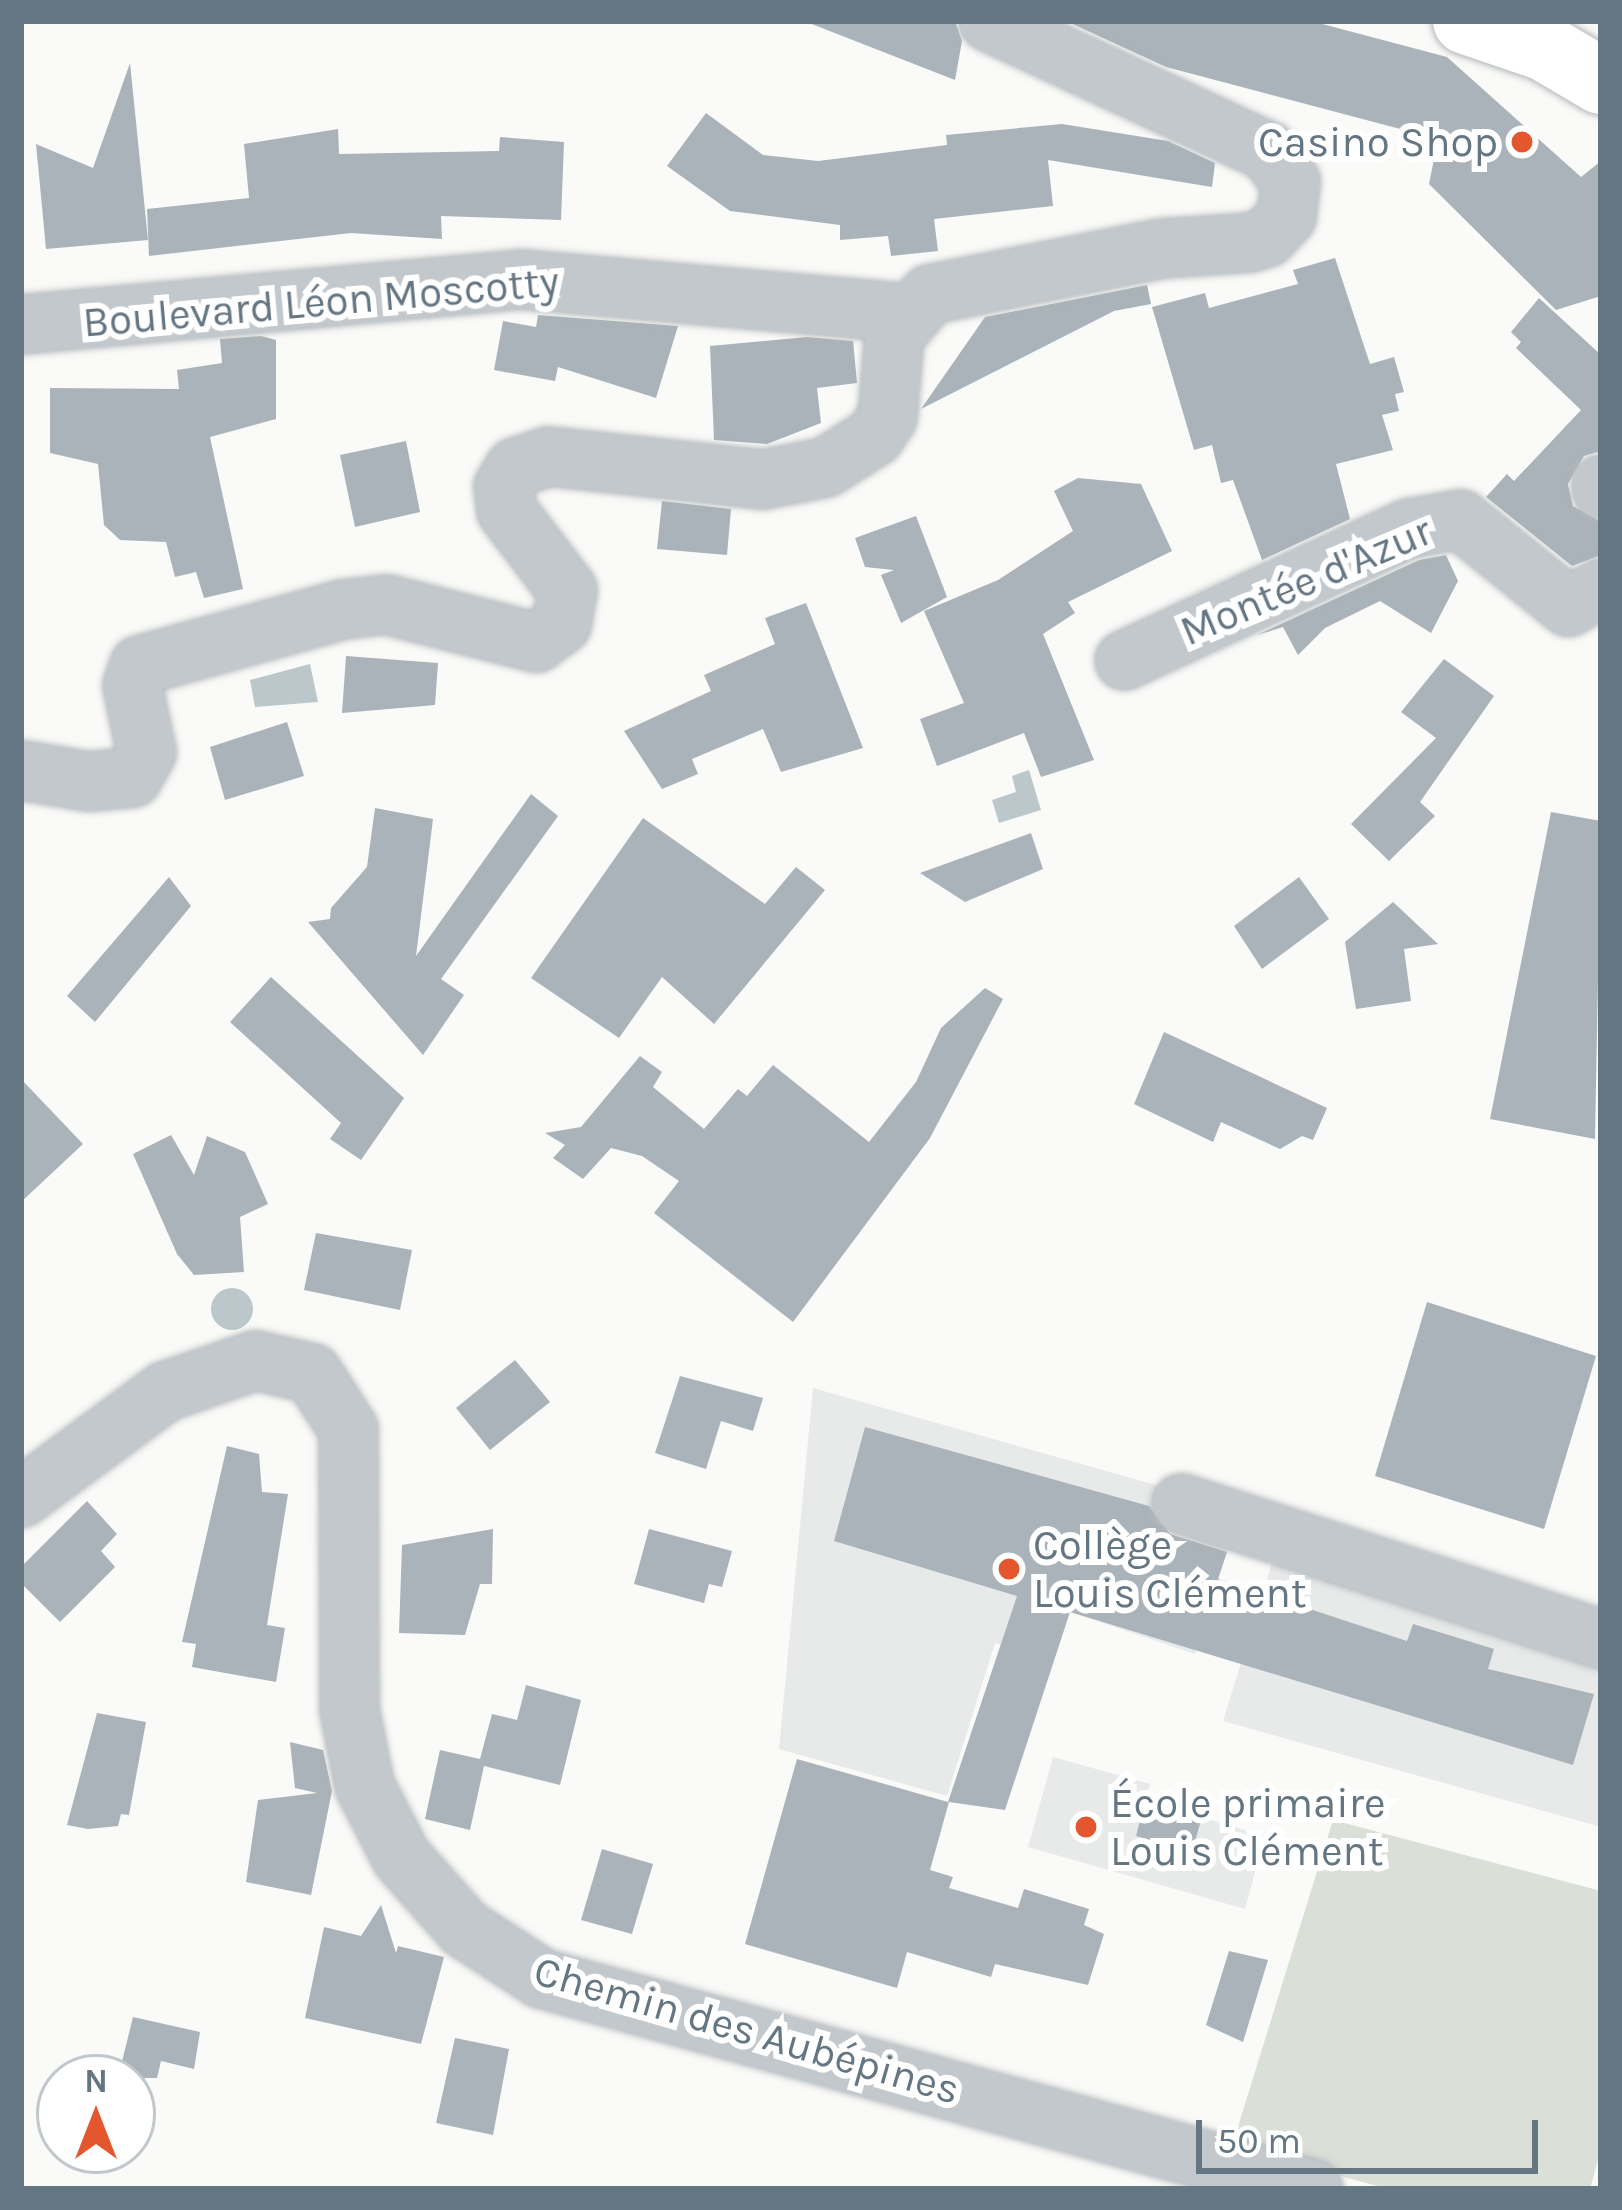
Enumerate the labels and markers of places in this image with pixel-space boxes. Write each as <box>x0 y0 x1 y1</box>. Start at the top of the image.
place label: Casino Shop <box>1258 117 1498 167</box>
marker: Casino Shop <box>1509 129 1535 155</box>
place label: Collège Louis Clément <box>1033 1520 1307 1618</box>
marker: Collège Louis Clément <box>996 1556 1022 1582</box>
place label: École primaire Louis Clément <box>1110 1778 1385 1876</box>
marker: École primaire Louis Clément <box>1073 1814 1099 1840</box>

